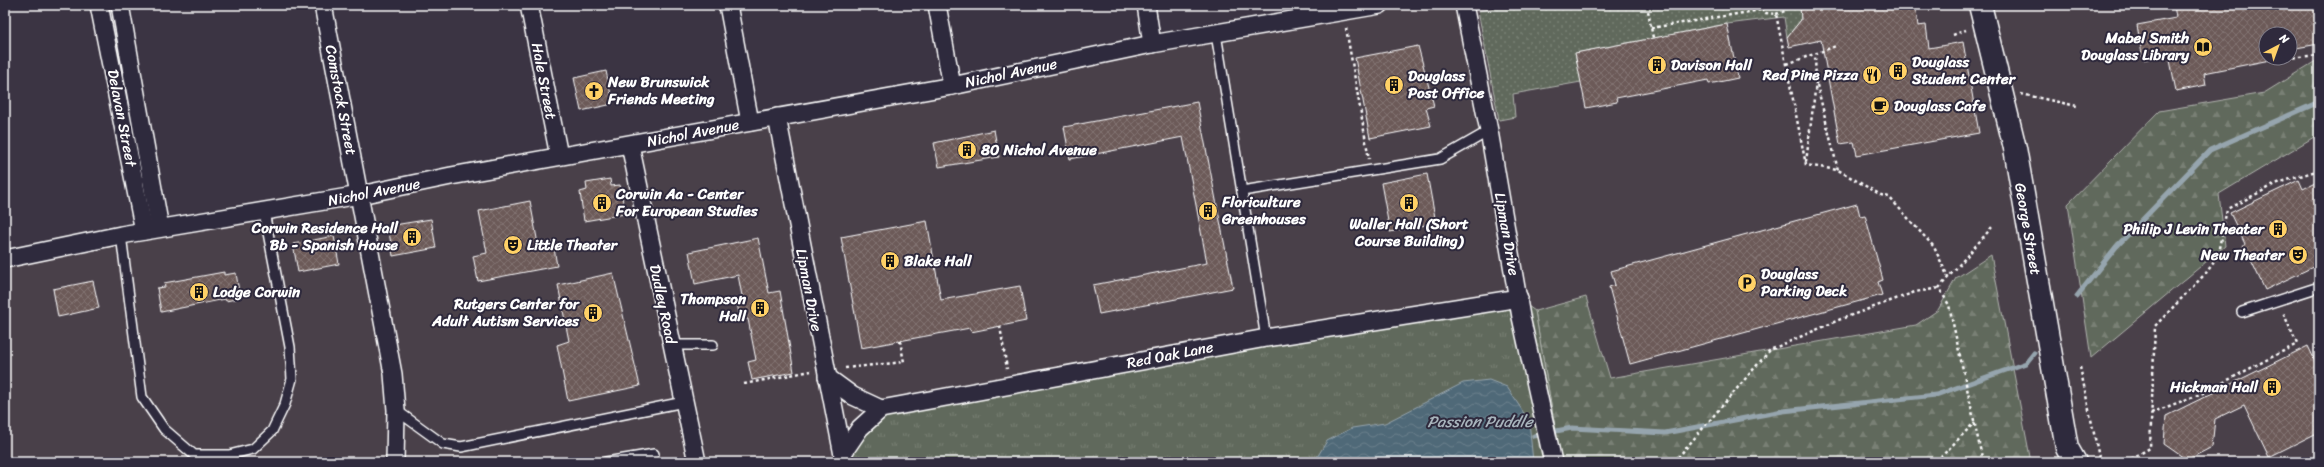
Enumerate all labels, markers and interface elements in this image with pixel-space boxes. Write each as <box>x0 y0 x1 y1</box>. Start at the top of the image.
place label: Mabel Smith Douglass Library <box>2081 25 2190 68</box>
north arrow <box>2258 26 2298 66</box>
text: N <box>2274 29 2294 49</box>
library icon: Mabel Smith Douglass Library <box>2192 36 2214 58</box>
street label: Hale Street <box>524 40 564 122</box>
street label: Comstock Street <box>318 43 365 158</box>
place label: Douglass Student Center <box>1911 49 2017 92</box>
street label: Nichol Avenue <box>963 50 1060 95</box>
place label: Davison Hall <box>1671 52 1752 78</box>
building icon: Davison Hall <box>1646 54 1668 76</box>
building icon: Douglass Student Center <box>1887 60 1909 82</box>
place label: Red Pine Pizza <box>1762 62 1858 88</box>
place label: Douglass Post Office <box>1408 63 1485 106</box>
restaurant icon: Red Pine Pizza <box>1861 64 1883 86</box>
street label: Delavan Street <box>100 67 144 170</box>
place label: New Brunswick Friends Meeting <box>607 69 715 112</box>
building icon: Douglass Post Office <box>1383 74 1405 96</box>
church icon: New Brunswick Friends Meeting <box>583 80 605 102</box>
place label: Douglass Cafe <box>1894 93 1986 119</box>
cafe icon: Douglass Cafe <box>1869 95 1891 117</box>
street label: Nichol Avenue <box>645 111 742 155</box>
place label: 80 Nichol Avenue <box>980 137 1097 163</box>
building icon: 80 Nichol Avenue <box>956 139 978 161</box>
street label: Nichol Avenue <box>326 170 423 214</box>
place label: Corwin Aa - Center For European Studies <box>615 181 759 224</box>
street label: George Street <box>2007 181 2049 278</box>
place label: Floriculture Greenhouses <box>1221 189 1307 232</box>
street label: Lipman Drive <box>1487 190 1527 278</box>
building icon: Corwin Aa - Center For European Studies <box>591 192 613 214</box>
building icon: Waller Hall (Short Course Building) <box>1398 192 1420 214</box>
building icon: Floriculture Greenhouses <box>1197 200 1219 222</box>
place label: Waller Hall (Short Course Building) <box>1350 211 1469 254</box>
place label: Corwin Residence Hall Bb - Spanish House <box>251 215 399 258</box>
place label: Philip J Levin Theater <box>2124 216 2266 242</box>
building icon: Philip J Levin Theater <box>2267 218 2289 240</box>
building icon: Corwin Residence Hall Bb - Spanish House <box>401 226 423 248</box>
place label: Little Theater <box>527 232 619 258</box>
theatre icon: Little Theater <box>502 234 524 256</box>
place label: New Theater <box>2200 242 2286 268</box>
theatre icon: New Theater <box>2287 244 2309 266</box>
street label: Lipman Drive <box>788 246 830 334</box>
place label: Blake Hall <box>904 248 972 274</box>
building icon: Blake Hall <box>879 250 901 272</box>
place label: Douglass Parking Deck <box>1761 261 1847 304</box>
street label: Dudley Road <box>642 262 684 347</box>
parking icon: Douglass Parking Deck <box>1736 272 1758 294</box>
place label: Lodge Corwin <box>213 279 301 305</box>
building icon: Lodge Corwin <box>188 281 210 303</box>
place label: Thompson Hall <box>680 286 747 329</box>
place label: Rutgers Center for Adult Autism Services <box>431 291 581 334</box>
building icon: Thompson Hall <box>749 297 771 319</box>
building icon: Rutgers Center for Adult Autism Services <box>582 302 604 324</box>
street label: Red Oak Lane <box>1124 334 1216 376</box>
place label: Hickman Hall <box>2169 374 2259 400</box>
building icon: Hickman Hall <box>2261 376 2283 398</box>
water label: Passion Puddle <box>1427 407 1535 436</box>

